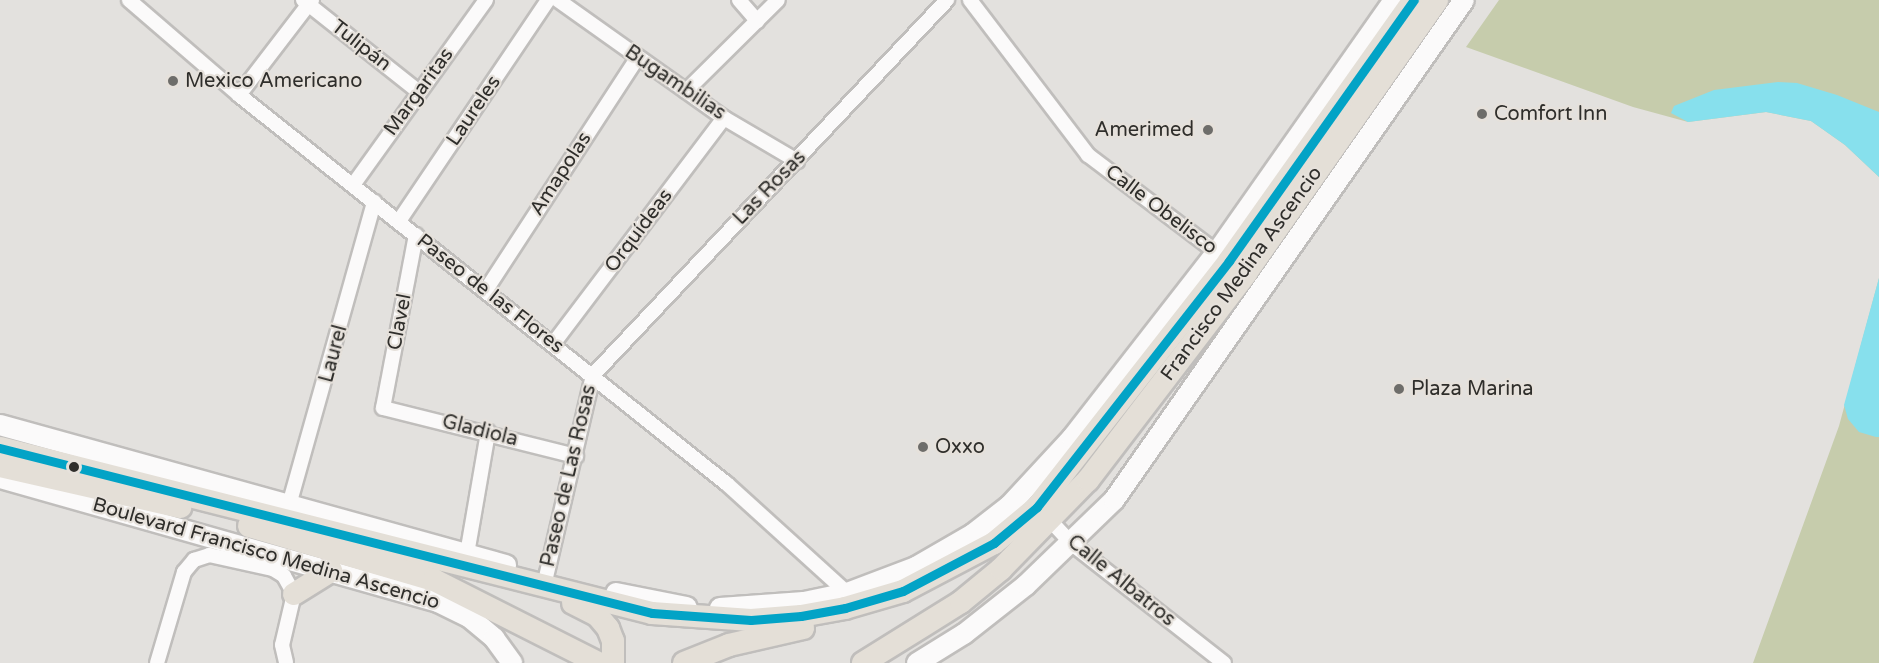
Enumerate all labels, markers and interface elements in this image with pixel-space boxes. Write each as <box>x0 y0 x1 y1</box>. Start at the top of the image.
street label: Tulipán <box>326 15 396 77</box>
street label: Bugambilias <box>620 40 730 126</box>
street label: Margaritas <box>379 43 459 141</box>
place label: Mexico Americano <box>185 69 362 93</box>
street label: Laureles <box>442 71 506 151</box>
marker: Mexico Americano <box>166 74 180 88</box>
place label: Comfort Inn <box>1494 102 1607 126</box>
marker: Comfort Inn <box>1475 107 1489 121</box>
place label: Amerimed <box>1095 118 1194 142</box>
marker: Amerimed <box>1199 121 1217 139</box>
street label: Amapolas <box>525 128 597 220</box>
street label: Las Rosas <box>729 146 811 230</box>
street label: Calle Obelisco <box>1100 160 1222 260</box>
street label: Francisco Medina Ascencio <box>1156 162 1328 386</box>
street label: Orquídeas <box>600 185 678 277</box>
street label: Paseo de las Flores <box>412 229 568 359</box>
street label: Clavel <box>383 292 417 352</box>
street label: Laurel <box>315 323 353 385</box>
place label: Plaza Marina <box>1411 377 1534 401</box>
marker: Plaza Marina <box>1392 382 1406 396</box>
street label: Paseo de Las Rosas <box>536 383 602 569</box>
street label: Gladiola <box>440 410 520 452</box>
place label: Oxxo <box>935 435 985 459</box>
marker: Oxxo <box>916 440 930 454</box>
unlabelled marker <box>68 461 80 473</box>
street label: Boulevard Francisco Medina Ascencio <box>90 493 442 615</box>
street label: Calle Albatros <box>1062 530 1180 632</box>

